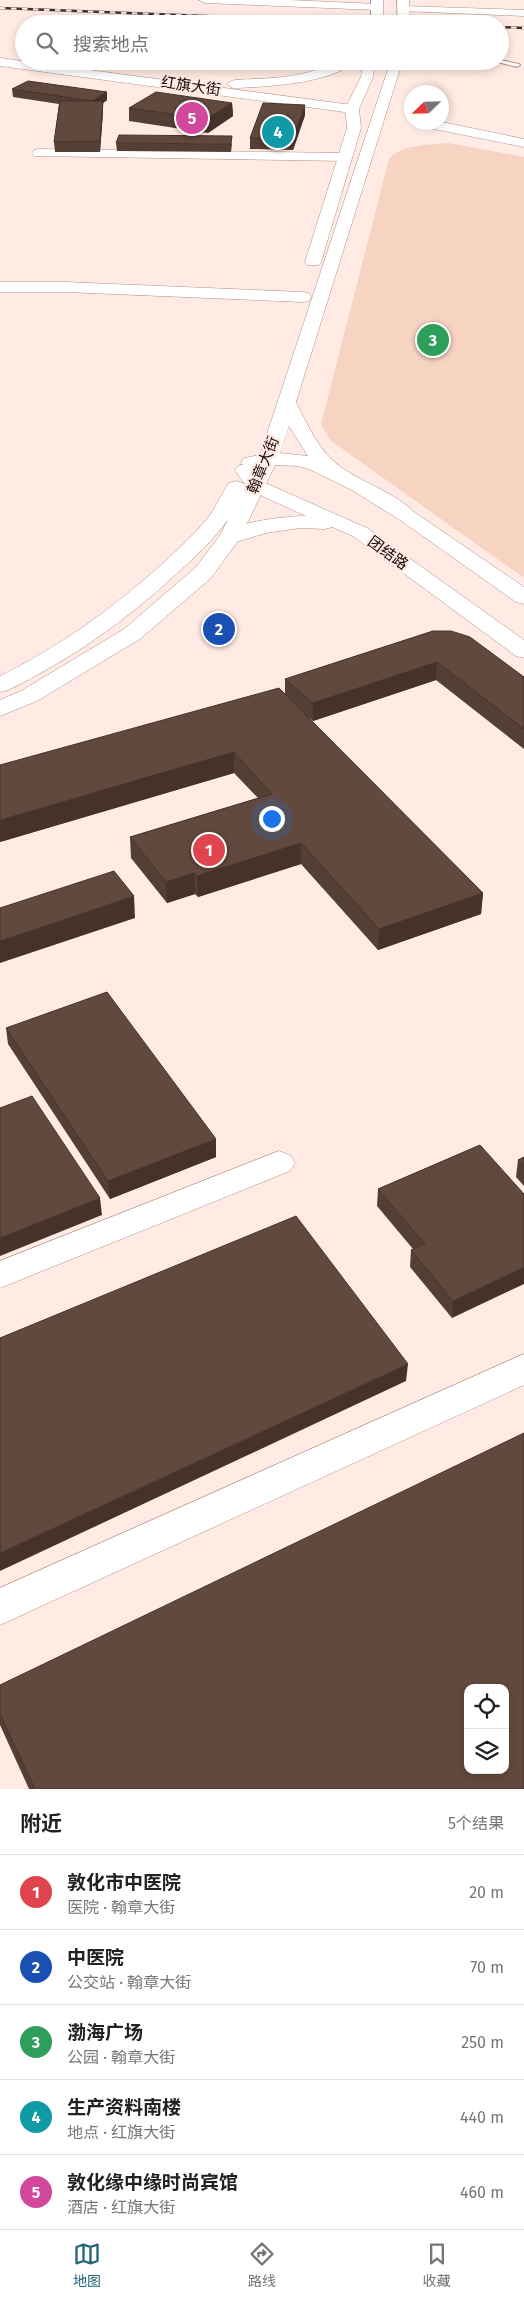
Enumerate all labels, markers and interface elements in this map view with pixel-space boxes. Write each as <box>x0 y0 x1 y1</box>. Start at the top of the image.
search box <box>15 15 509 70</box>
icon: search <box>33 29 61 57</box>
text: 搜索地点 <box>73 33 149 56</box>
street label: 红旗大街 <box>160 73 222 99</box>
north arrow <box>404 85 449 130</box>
pin: 5 <box>176 99 208 137</box>
pin: 4 <box>262 113 294 151</box>
pin: 3 <box>417 321 449 359</box>
street label: 翰章大街 <box>243 434 283 496</box>
street label: 团结路 <box>365 532 411 574</box>
pin: 2 <box>203 610 235 648</box>
your location <box>259 806 285 832</box>
pin: 1 <box>193 831 225 869</box>
map controls <box>464 1684 509 1774</box>
button: locate <box>464 1684 509 1729</box>
button: layers <box>464 1729 509 1774</box>
text: 附近 <box>20 1811 62 1837</box>
text: 5个结果 <box>448 1814 504 1833</box>
text: 敦化市中医院 <box>67 1871 181 1894</box>
text: 1 <box>32 1883 40 1902</box>
text: 20 m <box>469 1883 504 1902</box>
text: 医院 · 翰章大街 <box>67 1898 175 1917</box>
text: 中医院 <box>67 1946 124 1969</box>
text: 2 <box>32 1958 40 1977</box>
text: 70 m <box>470 1958 504 1977</box>
text: 公交站 · 翰章大街 <box>67 1973 191 1992</box>
text: 渤海广场 <box>67 2021 143 2044</box>
text: 3 <box>32 2033 40 2052</box>
text: 250 m <box>461 2033 504 2052</box>
text: 公园 · 翰章大街 <box>67 2048 175 2067</box>
text: 生产资料南楼 <box>67 2096 181 2119</box>
text: 4 <box>31 2108 41 2127</box>
text: 440 m <box>460 2108 504 2127</box>
text: 地点 · 红旗大街 <box>67 2123 175 2142</box>
text: 敦化缘中缘时尚宾馆 <box>67 2171 238 2194</box>
text: 5 <box>32 2183 40 2202</box>
text: 460 m <box>460 2183 504 2202</box>
text: 酒店 · 红旗大街 <box>67 2198 175 2217</box>
tab: 地图 <box>73 2240 101 2290</box>
tab: 路线 <box>248 2240 276 2290</box>
tab: 收藏 <box>423 2240 451 2290</box>

